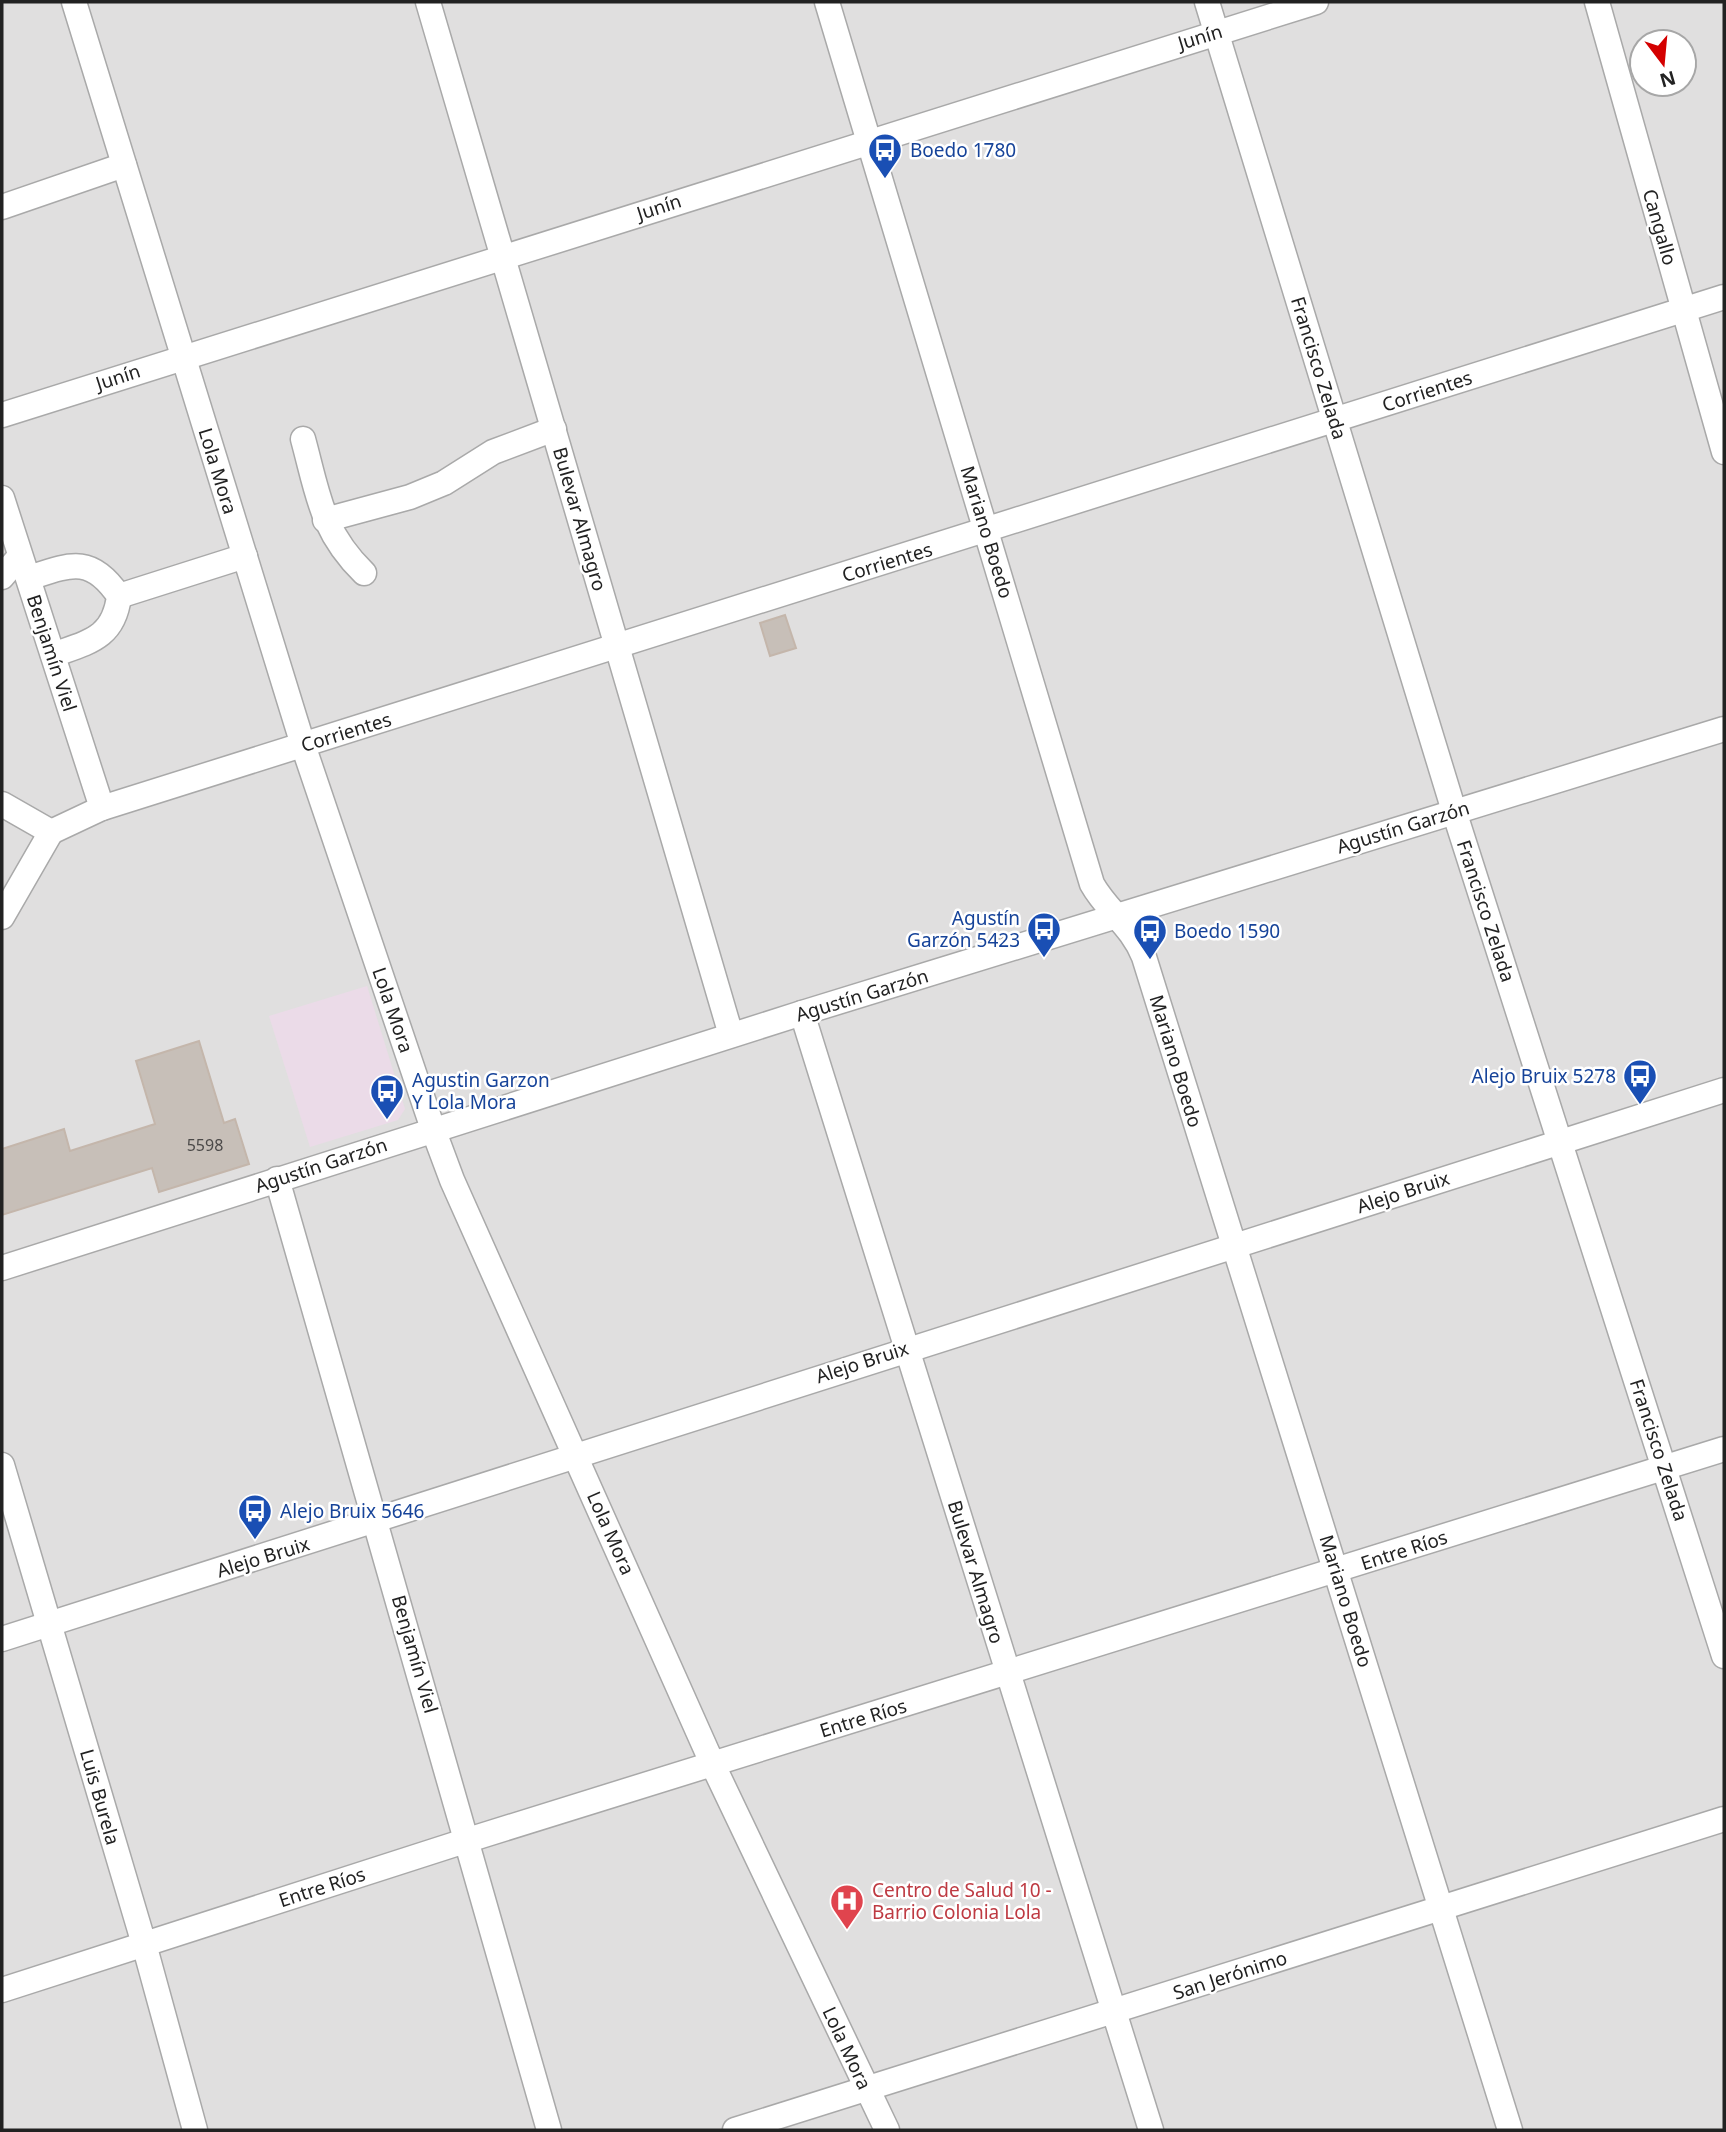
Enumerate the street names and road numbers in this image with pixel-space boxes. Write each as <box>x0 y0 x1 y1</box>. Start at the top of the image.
street label: Junín <box>1173 18 1225 57</box>
street label: Cangallo <box>1637 186 1683 268</box>
street label: Junín <box>632 188 685 227</box>
street label: Francisco Zelada <box>1285 293 1353 443</box>
street label: Junín <box>91 358 144 397</box>
street label: Corrientes <box>1379 364 1475 418</box>
street label: Lola Mora <box>193 425 243 517</box>
street label: Bulevar Almagro <box>547 444 613 594</box>
street label: Mariano Boedo <box>955 463 1019 601</box>
street label: Corrientes <box>839 536 935 588</box>
street label: Benjamín Viel <box>21 591 83 715</box>
street label: Corrientes <box>298 706 394 758</box>
street label: Agustín Garzón <box>1333 794 1473 860</box>
street label: Francisco Zelada <box>1451 837 1521 985</box>
street label: Agustín Garzón <box>792 962 932 1028</box>
street label: Lola Mora <box>366 964 420 1056</box>
street label: Mariano Boedo <box>1144 992 1208 1130</box>
street label: Agustín Garzón <box>252 1131 390 1199</box>
street label: Alejo Bruix <box>1353 1165 1453 1219</box>
street label: Alejo Bruix <box>812 1335 912 1389</box>
street label: Francisco Zelada <box>1624 1376 1694 1524</box>
street label: Lola Mora <box>581 1487 641 1579</box>
street label: Bulevar Almagro <box>942 1497 1010 1647</box>
street label: Entre Ríos <box>1357 1524 1451 1576</box>
street label: Alejo Bruix <box>213 1531 313 1583</box>
street label: Mariano Boedo <box>1314 1532 1378 1670</box>
street label: Benjamín Viel <box>386 1592 444 1716</box>
street label: Entre Ríos <box>816 1692 910 1744</box>
street label: Luis Burela <box>74 1746 126 1848</box>
street label: Entre Ríos <box>275 1861 369 1913</box>
street label: San Jerónimo <box>1170 1944 1290 2006</box>
street label: Lola Mora <box>816 2002 878 2094</box>

